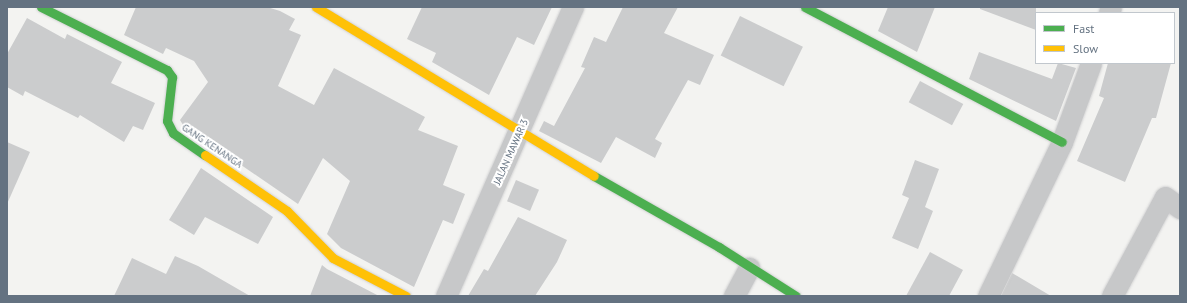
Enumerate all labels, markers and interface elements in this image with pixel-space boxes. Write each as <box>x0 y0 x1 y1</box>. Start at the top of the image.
legend <box>1035 12 1175 64</box>
text: Fast <box>1073 21 1094 36</box>
text: Slow <box>1073 41 1098 56</box>
street label: JALAN MAWAR 3 <box>491 117 531 187</box>
street label: GANG KENANGA <box>180 121 244 171</box>

